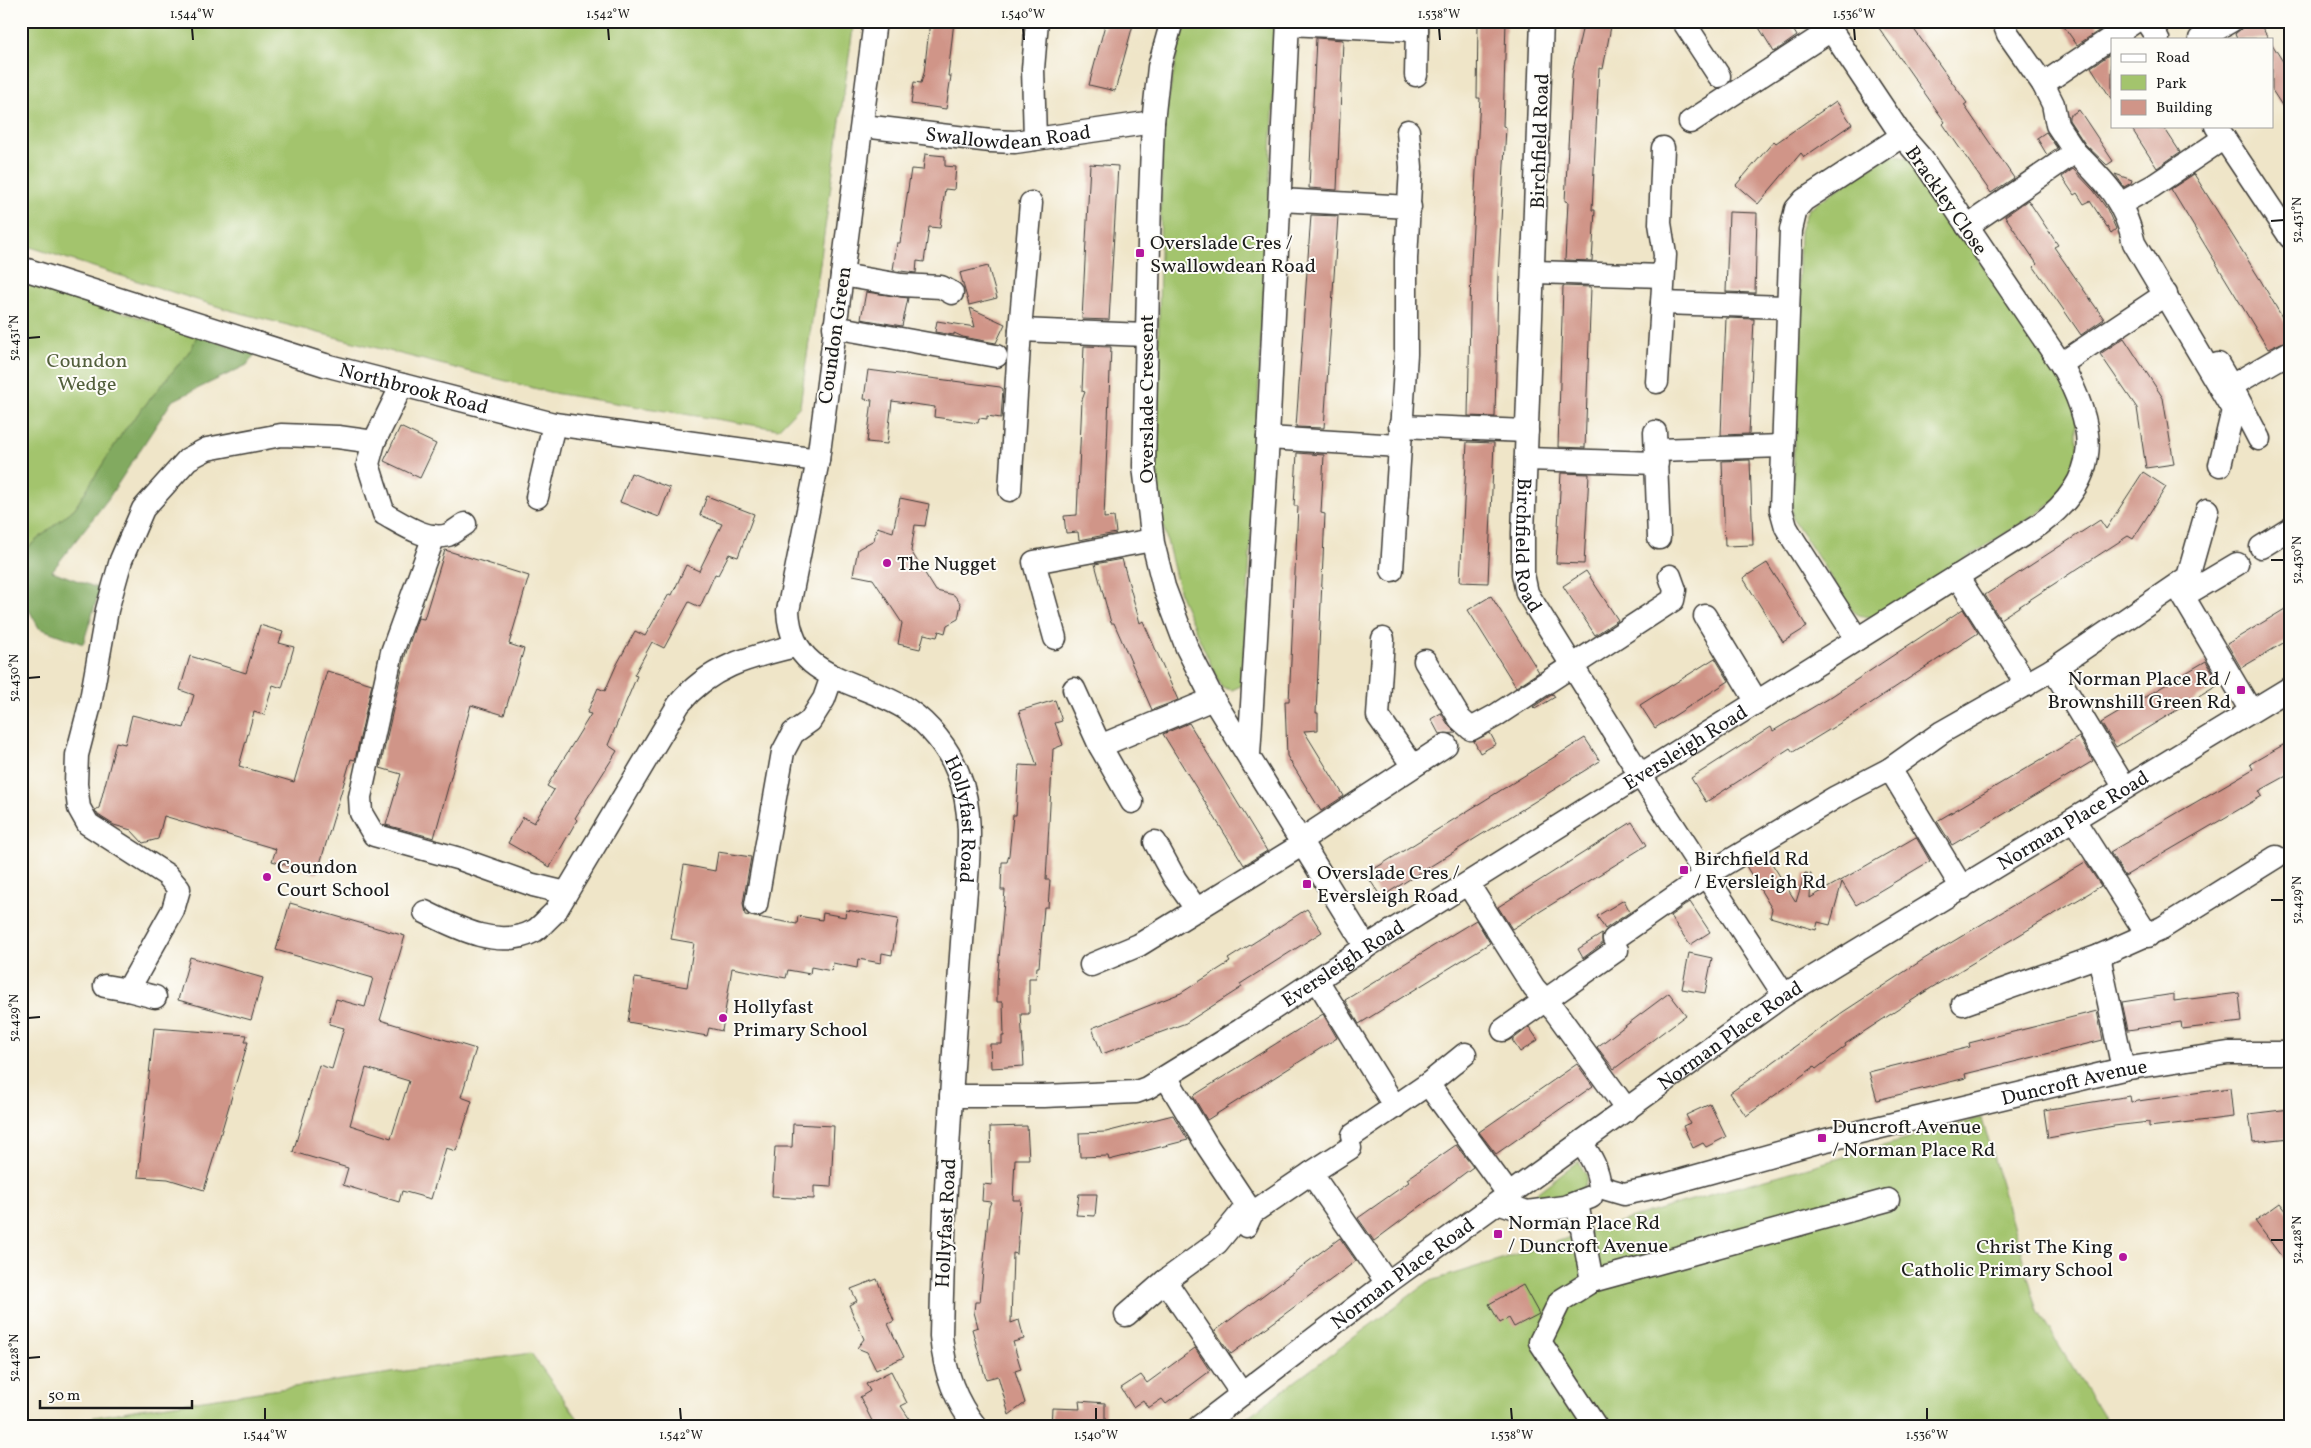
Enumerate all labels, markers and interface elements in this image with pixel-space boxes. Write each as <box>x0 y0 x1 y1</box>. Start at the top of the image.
text: 1.544°W <box>170 7 214 23</box>
text: 1.542°W <box>586 7 630 23</box>
text: 1.540°W <box>1001 7 1045 23</box>
text: 1.538°W <box>1418 7 1460 23</box>
text: 1.536°W <box>1833 7 1875 23</box>
legend <box>2111 38 2274 128</box>
text: Road <box>2156 48 2190 69</box>
street label: Birchfield Road <box>1525 73 1557 209</box>
text: Park <box>2156 74 2187 95</box>
text: Building <box>2156 98 2213 119</box>
street label: Swallowdean Road <box>924 119 1093 158</box>
street label: Brackley Close <box>1897 141 1993 261</box>
text: 52.431°N <box>2290 197 2306 243</box>
place label: Overslade Cres / Swallowdean Road <box>1150 230 1316 281</box>
marker: Overslade Cres / Swallowdean Road <box>1134 247 1146 259</box>
street label: Coundon Green <box>812 265 860 406</box>
text: 52.431°N <box>7 315 23 361</box>
street label: Overslade Crescent <box>1134 315 1162 483</box>
park label: Coundon Wedge <box>47 348 127 399</box>
street label: Northbrook Road <box>336 357 491 423</box>
street label: Birchfield Road <box>1506 477 1548 619</box>
text: 52.430°N <box>2290 536 2306 584</box>
place label: The Nugget <box>897 551 997 579</box>
marker: The Nugget <box>881 557 893 569</box>
text: 52.430°N <box>7 654 23 702</box>
place label: Norman Place Rd / Brownshill Green Rd <box>2047 666 2231 717</box>
marker: Norman Place Rd / Brownshill Green Rd <box>2235 684 2247 696</box>
street label: Eversleigh Road <box>1619 699 1754 798</box>
street label: Hollyfast Road <box>936 751 981 884</box>
street label: Norman Place Road <box>1993 765 2155 878</box>
place label: Birchfield Rd / Eversleigh Rd <box>1694 846 1826 897</box>
place label: Coundon Court School <box>277 854 390 905</box>
place label: Overslade Cres / Eversleigh Road <box>1317 860 1460 911</box>
marker: Birchfield Rd / Eversleigh Rd <box>1678 864 1690 876</box>
marker: Coundon Court School <box>261 871 273 883</box>
text: 52.429°N <box>2290 876 2306 924</box>
marker: Overslade Cres / Eversleigh Road <box>1301 878 1313 890</box>
street label: Eversleigh Road <box>1277 914 1411 1015</box>
street label: Norman Place Road <box>1653 975 1809 1098</box>
text: 52.429°N <box>7 994 23 1042</box>
place label: Hollyfast Primary School <box>733 994 868 1045</box>
marker: Hollyfast Primary School <box>717 1012 729 1024</box>
street label: Duncroft Avenue <box>1999 1054 2149 1114</box>
place label: Duncroft Avenue / Norman Place Rd <box>1832 1114 1995 1165</box>
marker: Duncroft Avenue / Norman Place Rd <box>1816 1132 1828 1144</box>
street label: Hollyfast Road <box>930 1158 964 1289</box>
place label: Norman Place Rd / Duncroft Avenue <box>1508 1210 1668 1261</box>
street label: Norman Place Road <box>1326 1212 1481 1337</box>
text: 52.428°N <box>2290 1216 2306 1264</box>
marker: Norman Place Rd / Duncroft Avenue <box>1492 1228 1504 1240</box>
place label: Christ The King Catholic Primary School <box>1901 1234 2113 1285</box>
marker: Christ The King Catholic Primary School <box>2117 1251 2129 1263</box>
text: 52.428°N <box>7 1334 23 1382</box>
scale bar <box>40 1378 192 1410</box>
text: 50 m <box>48 1386 80 1407</box>
text: 1.544°W <box>243 1428 287 1444</box>
text: 1.542°W <box>659 1428 703 1444</box>
text: 1.540°W <box>1074 1428 1118 1444</box>
text: 1.538°W <box>1491 1428 1533 1444</box>
text: 1.536°W <box>1906 1428 1948 1444</box>

